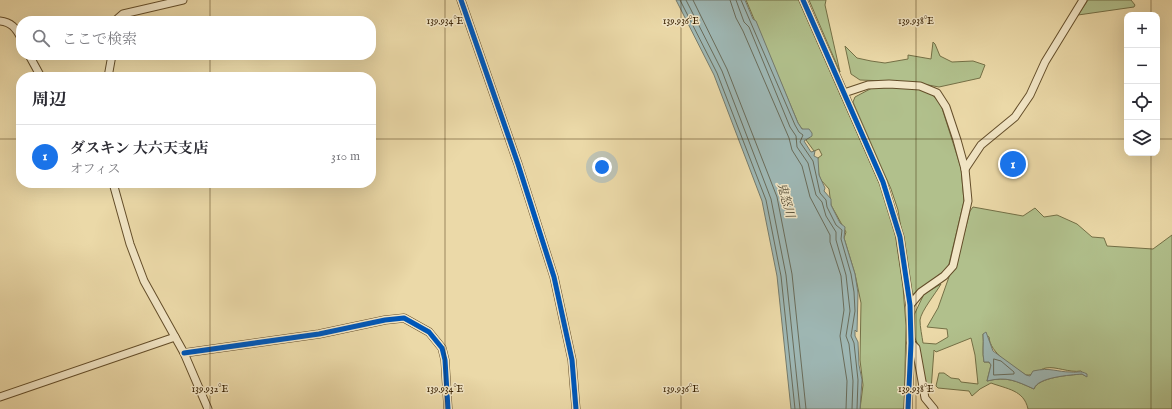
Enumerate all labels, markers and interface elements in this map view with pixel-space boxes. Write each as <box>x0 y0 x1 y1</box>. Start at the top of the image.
map controls <box>1124 12 1160 156</box>
button: + <box>1124 12 1160 48</box>
text: 139.934°E <box>426 15 464 28</box>
text: 139.936°E <box>663 15 699 28</box>
text: 139.938°E <box>898 15 934 28</box>
search box <box>16 16 376 60</box>
icon: search <box>30 27 52 49</box>
text: ここで検索 <box>62 30 137 49</box>
button: − <box>1124 48 1160 84</box>
button: locate <box>1124 84 1160 120</box>
text: 周辺 <box>32 90 66 111</box>
button: layers <box>1124 120 1160 156</box>
text: ダスキン 大六天支店 <box>70 139 208 158</box>
text: 1 <box>43 148 47 165</box>
text: 310 m <box>331 148 360 165</box>
pin: 1 <box>1000 149 1026 179</box>
your location <box>592 157 612 177</box>
text: オフィス <box>70 161 121 178</box>
water label: 鬼怒川 <box>774 181 798 221</box>
text: 139.932°E <box>192 383 228 396</box>
text: 139.934°E <box>426 383 464 396</box>
text: 139.936°E <box>663 383 699 396</box>
text: 139.938°E <box>898 383 934 396</box>

